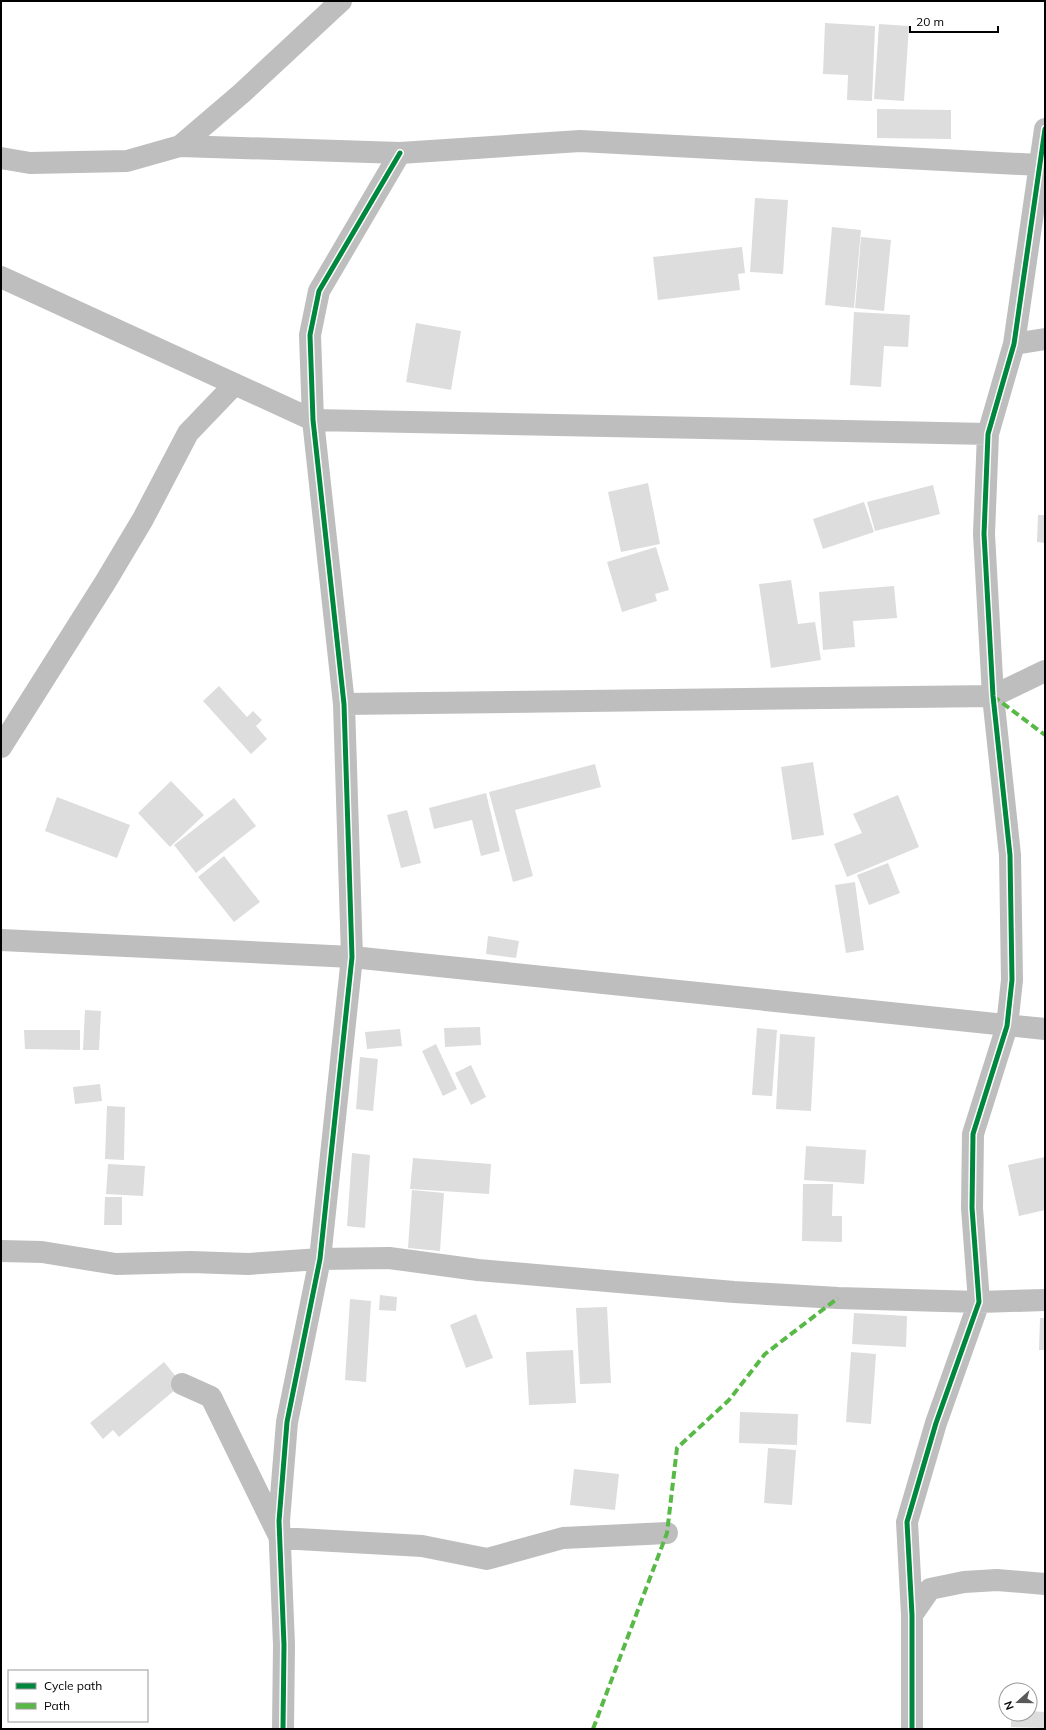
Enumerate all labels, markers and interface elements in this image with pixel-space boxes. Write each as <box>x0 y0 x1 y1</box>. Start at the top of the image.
scale bar <box>910 8 998 34</box>
text: 20 m <box>916 14 944 29</box>
legend <box>8 1670 148 1722</box>
text: Cycle path <box>44 1678 102 1693</box>
north arrow <box>998 1682 1038 1722</box>
text: Path <box>44 1698 70 1713</box>
text: N <box>1001 1699 1017 1712</box>

